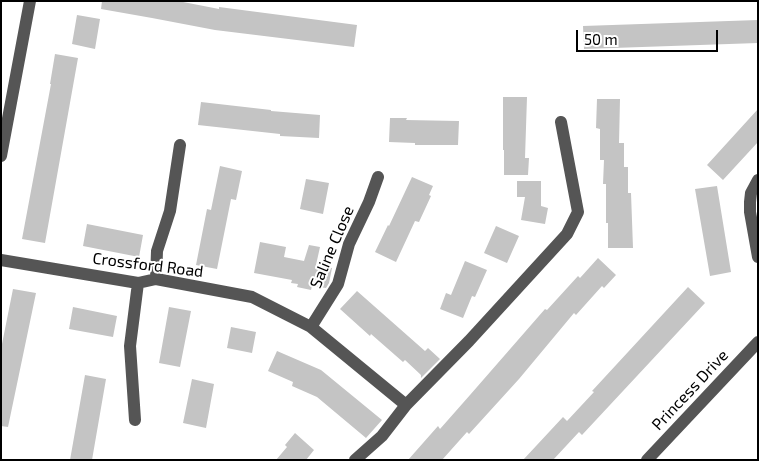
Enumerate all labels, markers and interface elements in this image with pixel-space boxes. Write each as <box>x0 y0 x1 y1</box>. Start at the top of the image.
scale bar <box>579 20 722 52</box>
text: 50 m <box>584 30 618 48</box>
street label: Saline Close <box>306 203 358 291</box>
street label: Crossford Road <box>91 249 205 281</box>
street label: Princess Drive <box>648 346 732 434</box>

